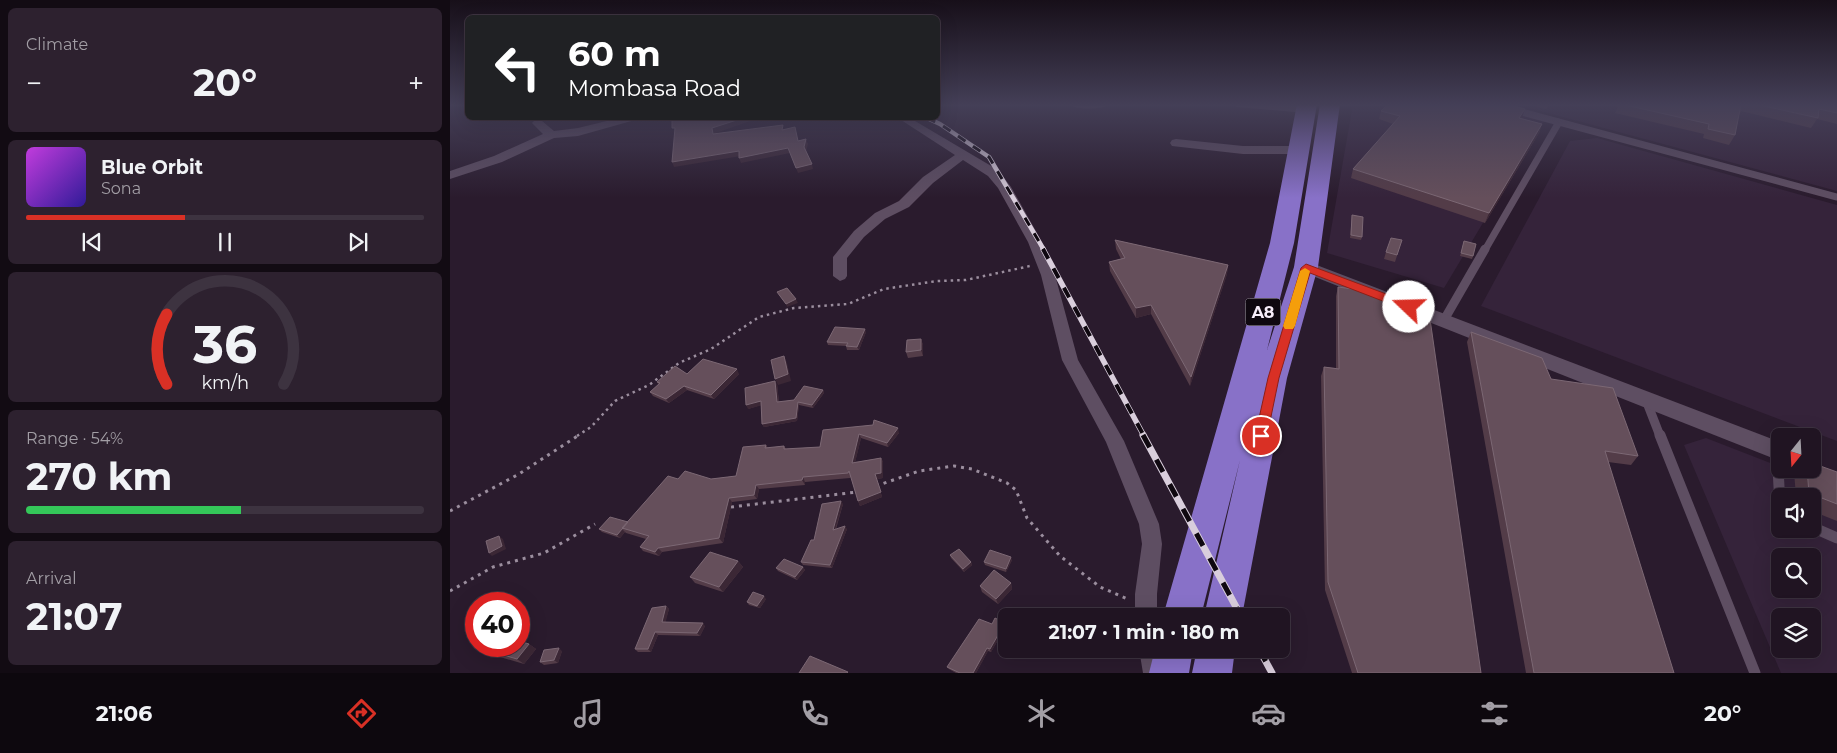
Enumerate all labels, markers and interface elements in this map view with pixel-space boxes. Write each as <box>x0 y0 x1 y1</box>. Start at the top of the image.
text: 60 m <box>568 32 661 75</box>
text: Climate <box>26 35 88 54</box>
icon: left <box>485 35 550 100</box>
text: 20° <box>193 59 257 106</box>
text: − <box>26 66 42 100</box>
text: + <box>408 66 424 100</box>
text: Mombasa Road <box>568 75 741 102</box>
text: Blue Orbit <box>101 156 203 179</box>
text: Sona <box>101 179 141 198</box>
icon: previous <box>78 228 106 256</box>
icon: pause <box>211 228 239 256</box>
icon: next <box>344 228 372 256</box>
position arrow <box>1382 280 1434 332</box>
road number: A8 <box>1246 298 1280 326</box>
text: 36 <box>192 313 257 376</box>
text: km/h <box>201 372 249 393</box>
pin <box>1240 415 1282 457</box>
icon: arrive <box>1247 422 1275 450</box>
north arrow <box>1771 428 1821 478</box>
map controls <box>1771 428 1821 658</box>
text: Range · 54% <box>26 429 123 448</box>
text: 270 km <box>26 453 172 500</box>
button: sound <box>1771 488 1821 538</box>
button: search <box>1771 548 1821 598</box>
text: Arrival <box>26 569 76 588</box>
speed limit sign: 40 <box>465 592 530 657</box>
text: 21:07 <box>26 593 123 640</box>
button: layers <box>1771 608 1821 658</box>
text: 21:07 · 1 min · 180 m <box>1048 621 1240 644</box>
icon: directions <box>344 696 379 731</box>
icon: music <box>571 696 606 731</box>
icon: phone <box>797 696 832 731</box>
icon: climate <box>1024 696 1059 731</box>
icon: car <box>1251 696 1286 731</box>
icon: filters <box>1477 696 1512 731</box>
text: 21:06 <box>96 700 152 727</box>
text: 20° <box>1704 700 1741 727</box>

